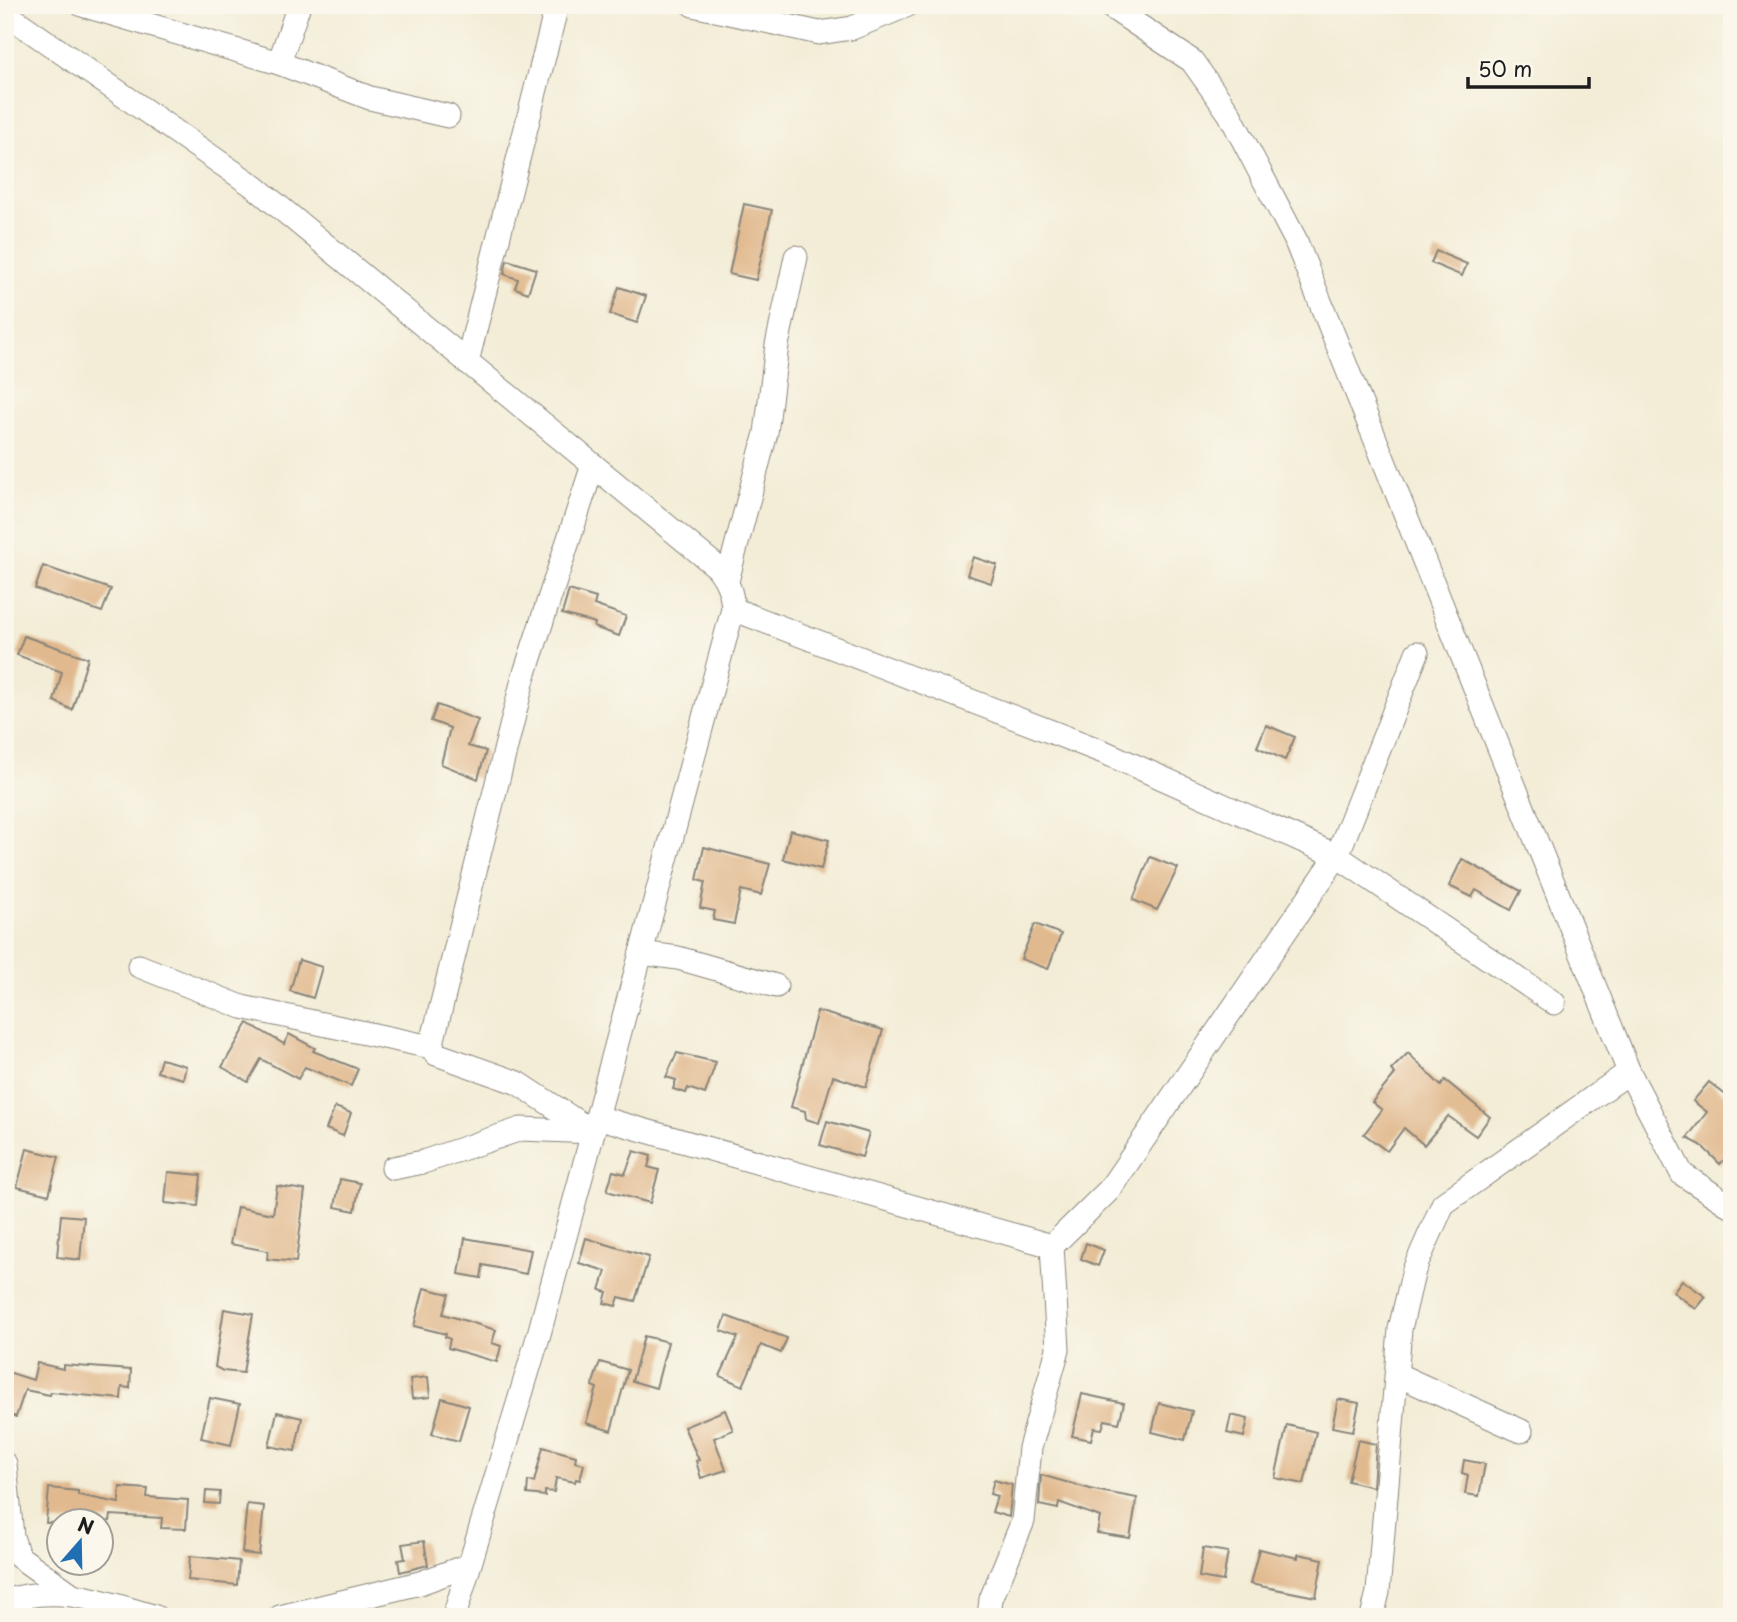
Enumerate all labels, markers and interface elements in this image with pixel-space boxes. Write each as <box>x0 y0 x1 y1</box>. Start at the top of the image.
scale bar <box>1468 46 1588 90</box>
text: 50 m <box>1478 52 1532 84</box>
north arrow <box>46 1506 116 1576</box>
text: N <box>74 1509 98 1541</box>

